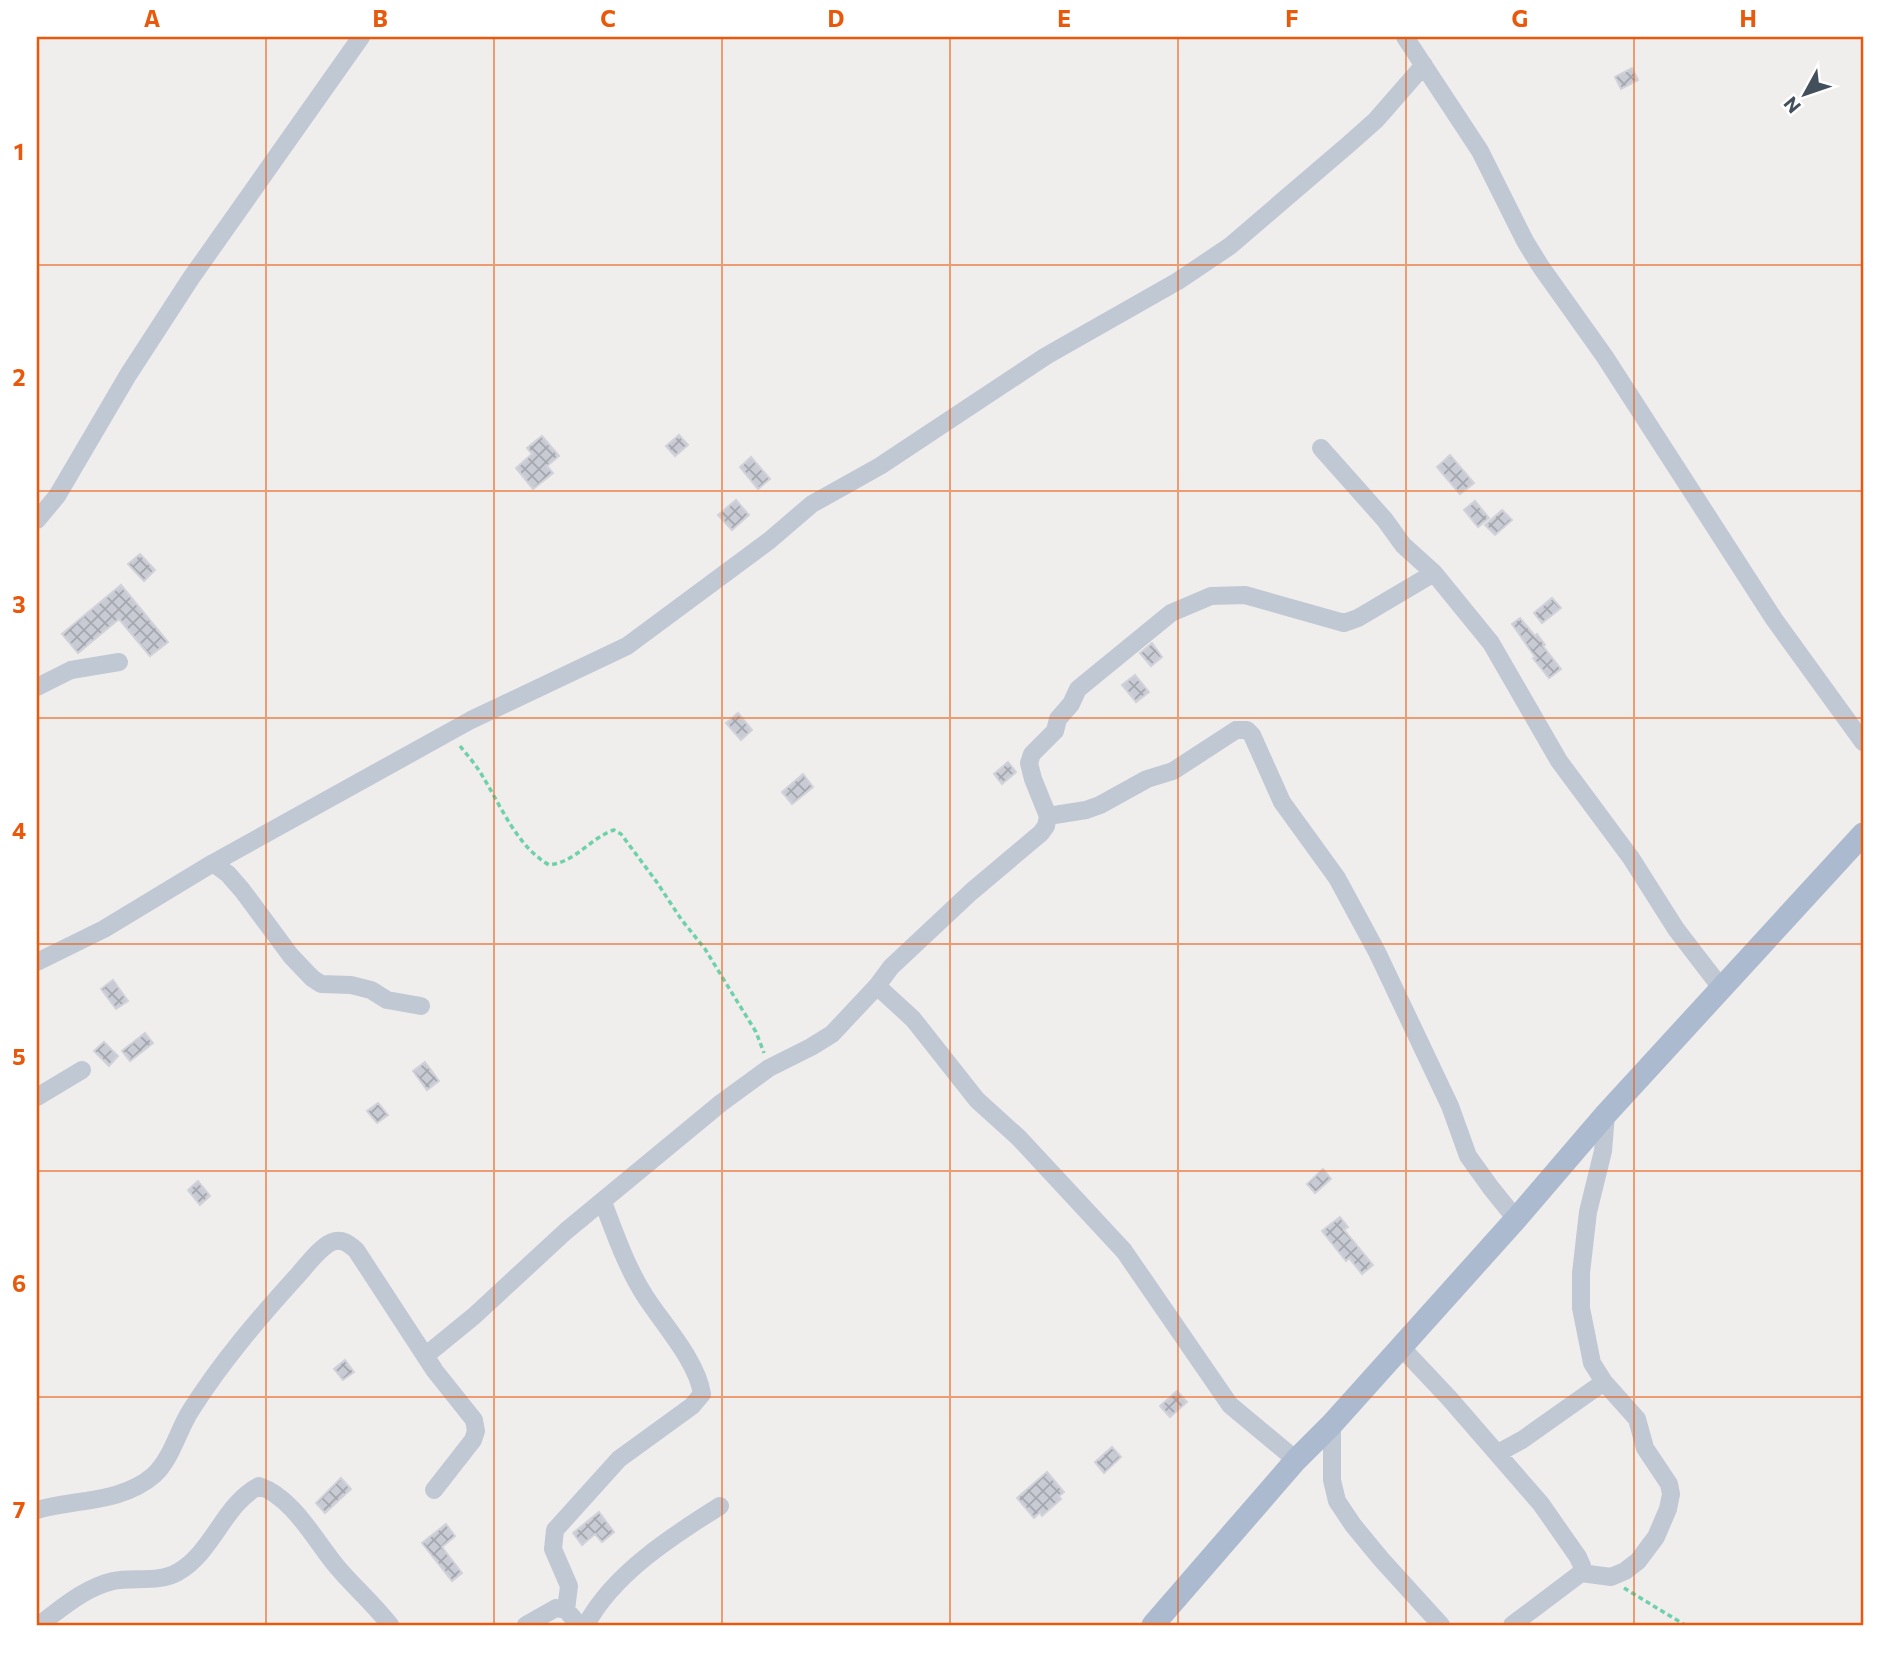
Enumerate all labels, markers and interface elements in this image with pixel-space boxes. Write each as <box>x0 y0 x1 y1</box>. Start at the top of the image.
text: A <box>144 4 161 32</box>
text: B <box>372 4 388 32</box>
text: C <box>600 4 616 32</box>
text: D <box>828 4 845 32</box>
text: E <box>1057 4 1071 32</box>
text: F <box>1285 4 1299 32</box>
text: G <box>1512 4 1528 32</box>
text: H <box>1739 4 1757 32</box>
north arrow <box>1770 60 1840 130</box>
text: N <box>1778 92 1805 118</box>
text: 1 <box>14 137 24 165</box>
text: 2 <box>12 363 26 391</box>
text: 3 <box>12 590 26 618</box>
text: 4 <box>12 816 26 844</box>
text: 5 <box>12 1042 26 1070</box>
text: 6 <box>12 1269 26 1297</box>
text: 7 <box>13 1495 25 1523</box>

